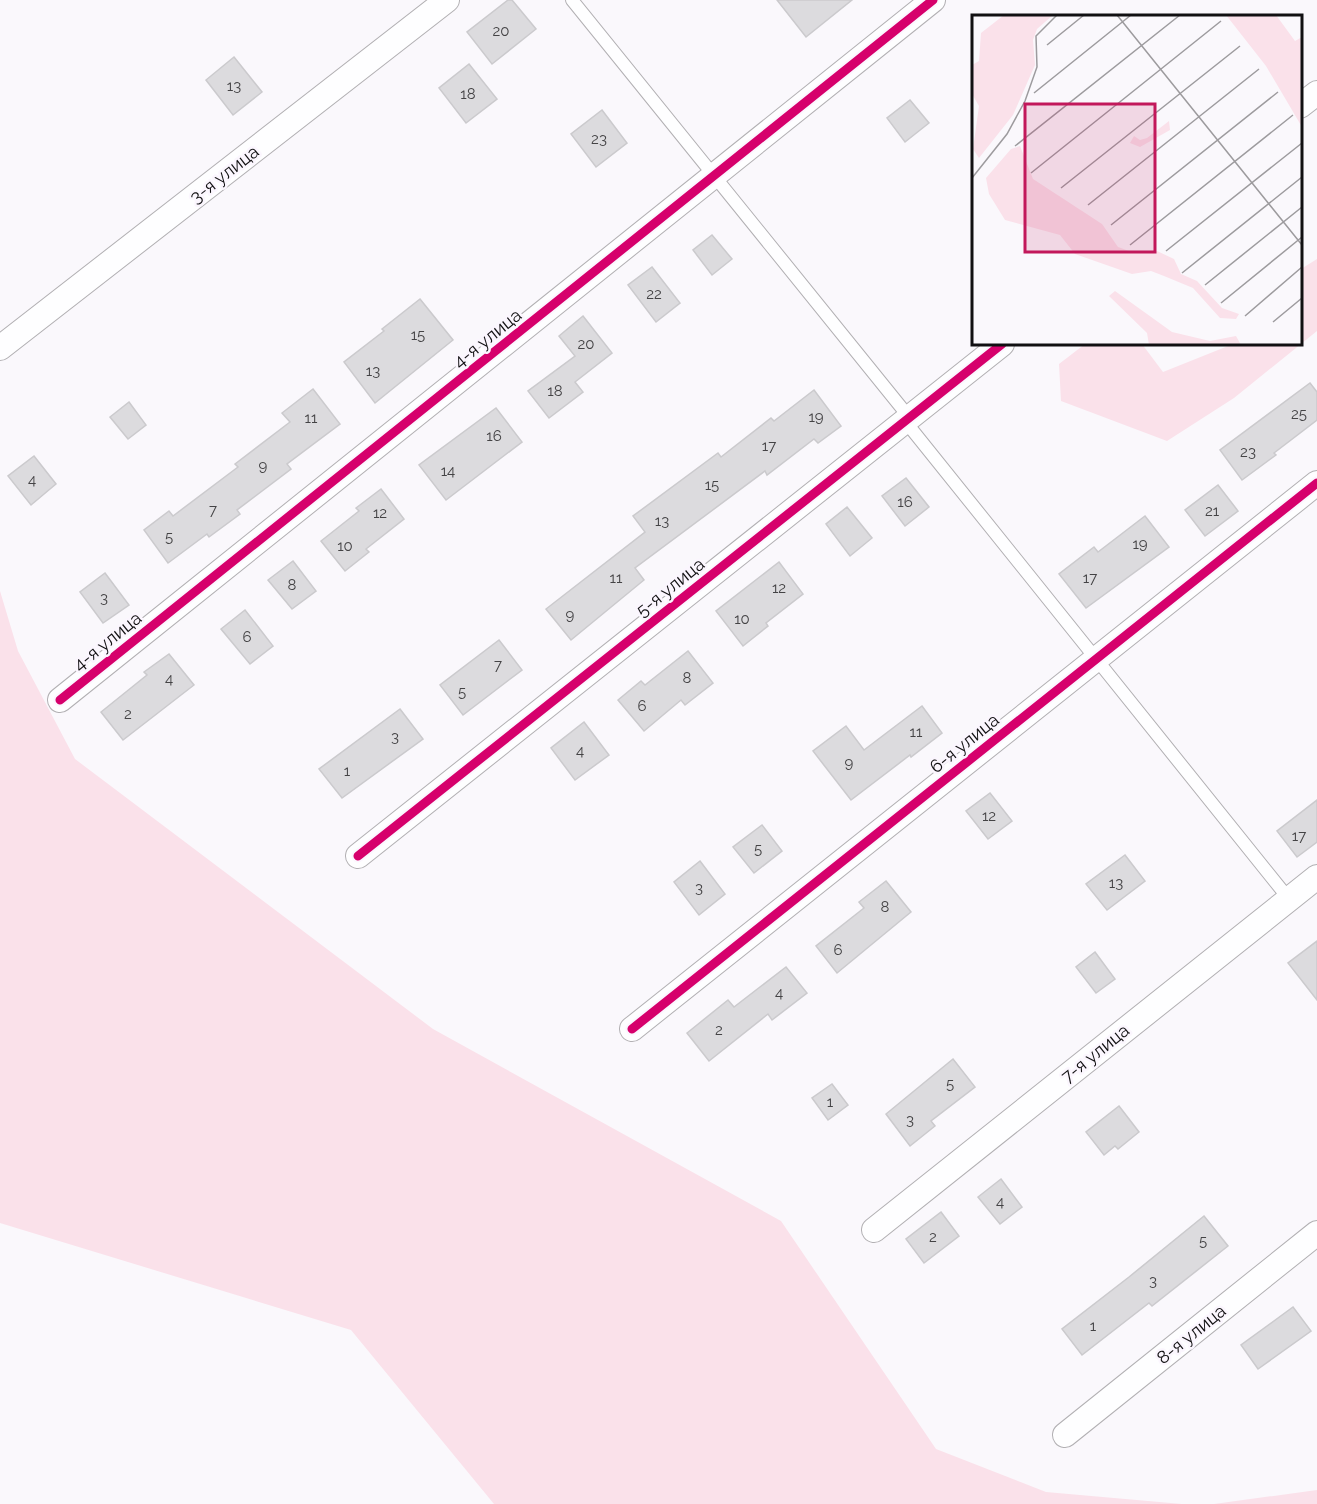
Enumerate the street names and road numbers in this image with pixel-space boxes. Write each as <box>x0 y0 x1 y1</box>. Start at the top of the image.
street label: 3-я улица <box>185 141 263 207</box>
street label: 4-я улица <box>449 304 525 372</box>
street label: 5-я улица <box>632 553 708 621</box>
street label: 4-я улица <box>69 607 145 675</box>
street label: 6-я улица <box>925 709 1003 777</box>
street label: 7-я улица <box>1057 1019 1133 1087</box>
street label: 8-я улица <box>1152 1300 1230 1368</box>

